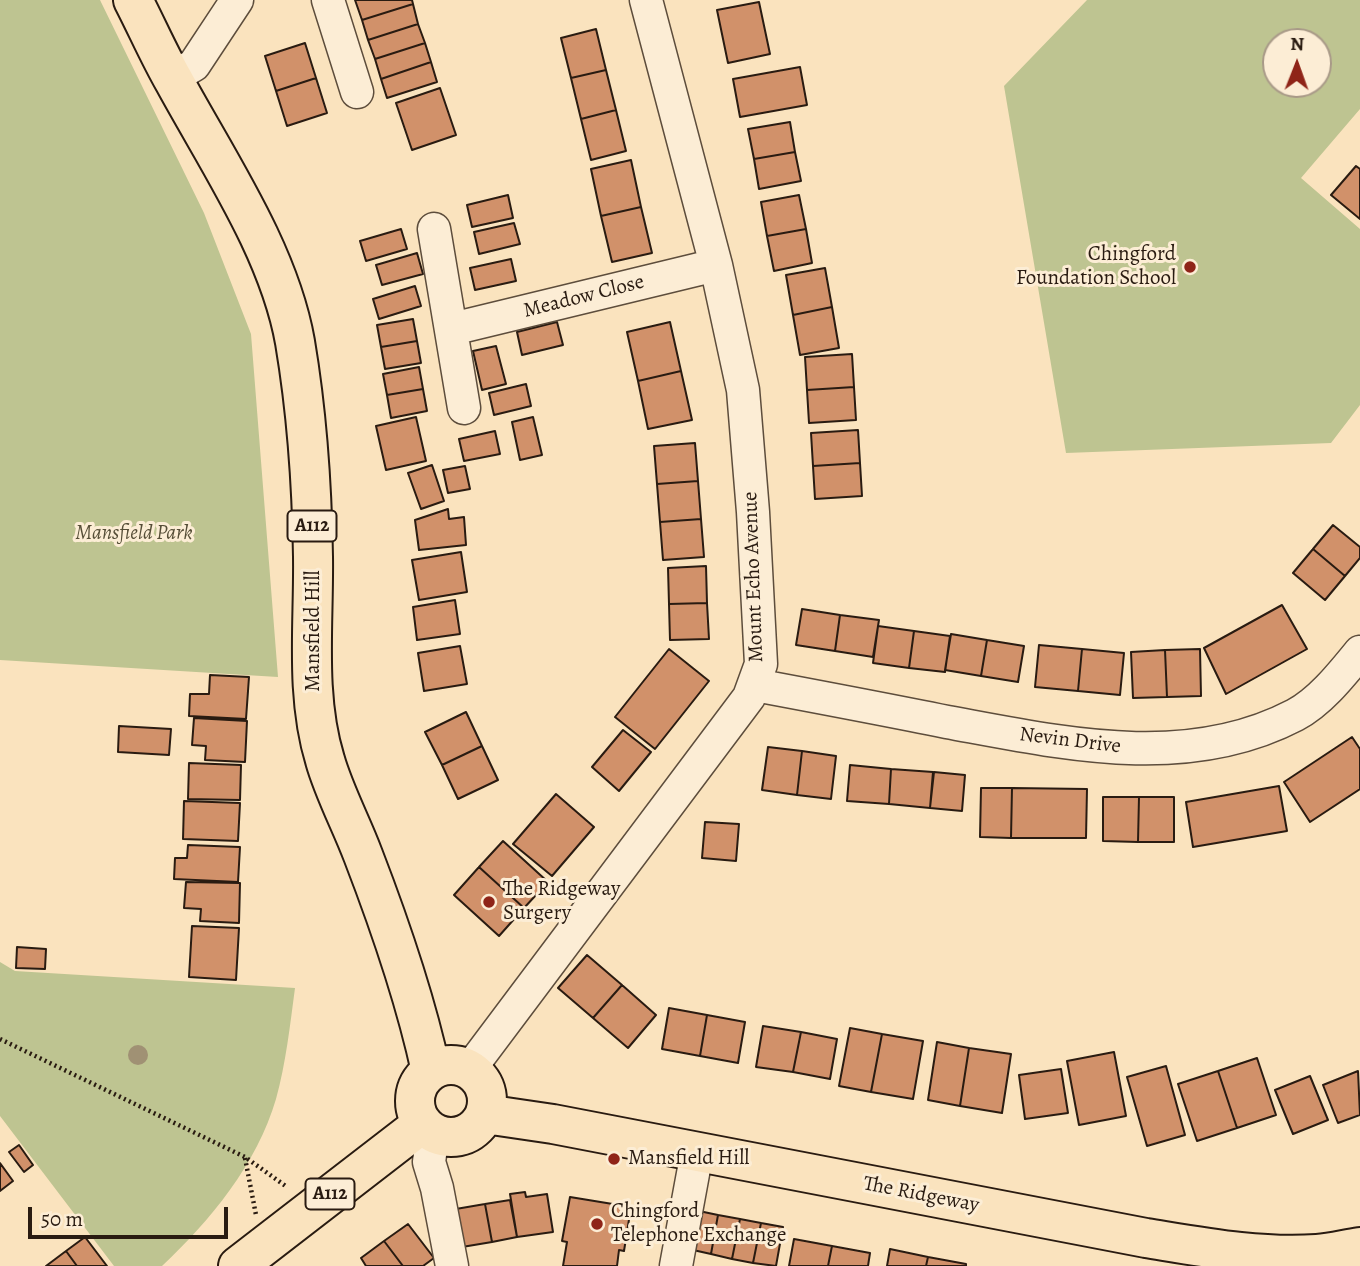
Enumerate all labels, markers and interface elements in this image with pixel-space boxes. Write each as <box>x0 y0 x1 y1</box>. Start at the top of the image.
north arrow <box>1262 28 1332 98</box>
text: N <box>1290 31 1304 57</box>
place label: Chingford Foundation School <box>1016 242 1176 292</box>
marker: Chingford Foundation School <box>1182 259 1198 275</box>
street label: Meadow Close <box>521 270 647 324</box>
street label: Mount Echo Avenue <box>738 491 770 663</box>
road number: A112 <box>288 510 336 541</box>
park label: Mansfield Park <box>75 521 193 547</box>
street label: Mansfield Hill <box>301 570 327 692</box>
street label: Nevin Drive <box>1018 722 1122 760</box>
place label: The Ridgeway Surgery <box>503 877 620 927</box>
marker: The Ridgeway Surgery <box>481 894 497 910</box>
place label: Mansfield Hill <box>628 1146 749 1172</box>
marker: Mansfield Hill <box>606 1151 622 1167</box>
street label: The Ridgeway <box>861 1171 981 1219</box>
road number: A112 <box>306 1178 354 1210</box>
scale bar <box>32 1192 231 1236</box>
place label: Chingford Telephone Exchange <box>611 1199 786 1249</box>
text: 50 m <box>41 1205 83 1233</box>
marker: Chingford Telephone Exchange <box>589 1216 605 1232</box>

